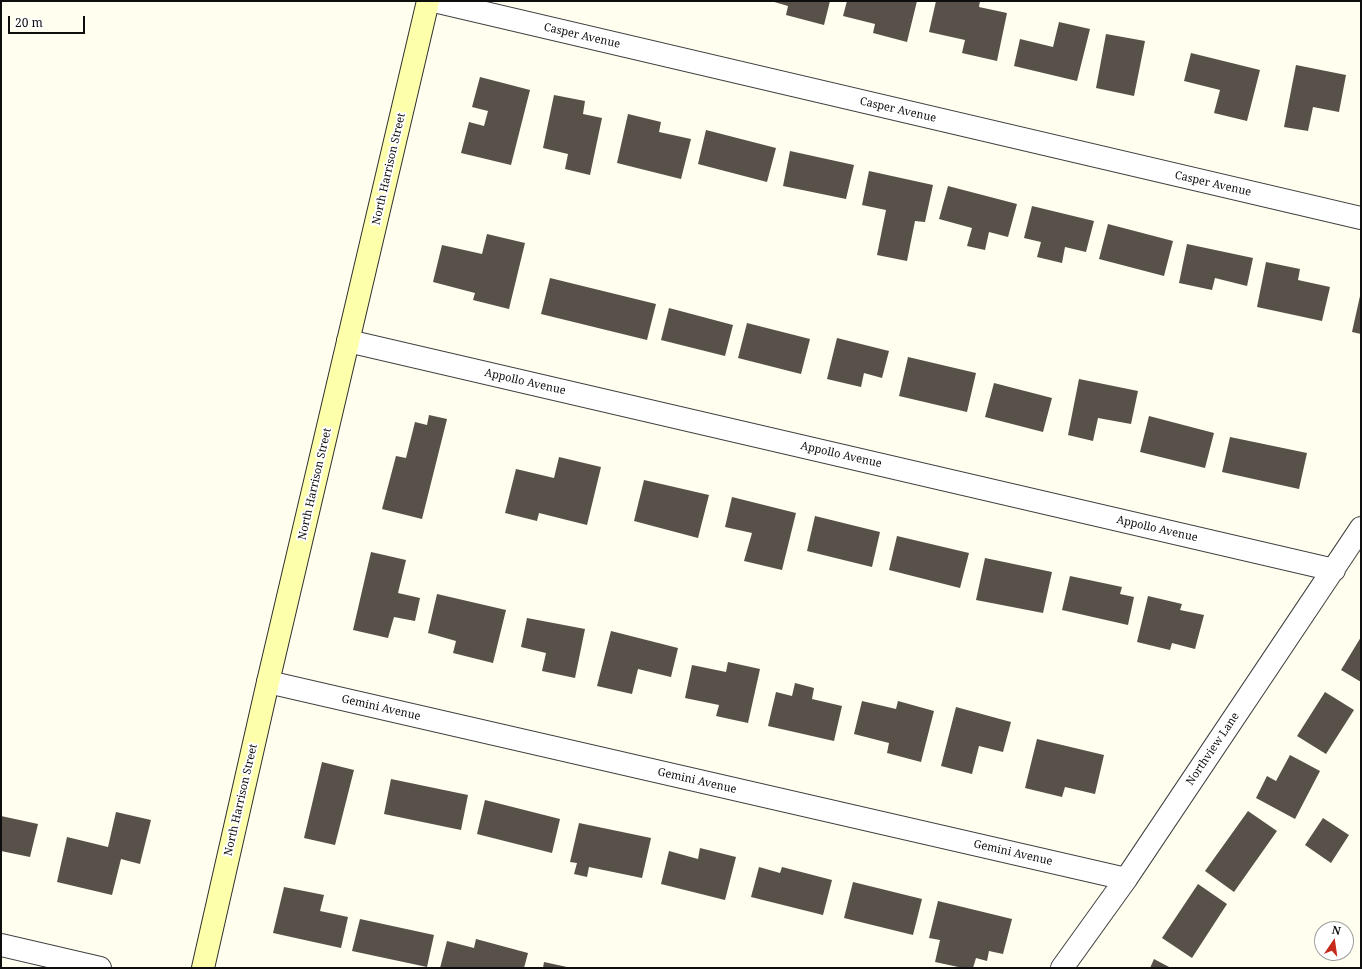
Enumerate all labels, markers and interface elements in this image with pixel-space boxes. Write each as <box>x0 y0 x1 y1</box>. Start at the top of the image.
scale bar <box>10 8 87 34</box>
text: 20 m <box>15 14 43 31</box>
street label: Casper Avenue <box>543 21 621 51</box>
street label: Casper Avenue <box>859 95 937 125</box>
street label: North Harrison Street <box>370 112 408 226</box>
street label: Casper Avenue <box>1174 169 1252 199</box>
street label: Appollo Avenue <box>483 366 567 398</box>
street label: North Harrison Street <box>296 427 334 541</box>
street label: Appollo Avenue <box>799 439 883 471</box>
street label: Appollo Avenue <box>1115 513 1199 545</box>
street label: Gemini Avenue <box>340 693 422 723</box>
street label: Northview Lane <box>1184 710 1242 788</box>
street label: North Harrison Street <box>222 743 260 857</box>
street label: Gemini Avenue <box>656 766 738 796</box>
street label: Gemini Avenue <box>972 838 1054 868</box>
north arrow <box>1314 921 1354 961</box>
text: N <box>1331 922 1342 938</box>

